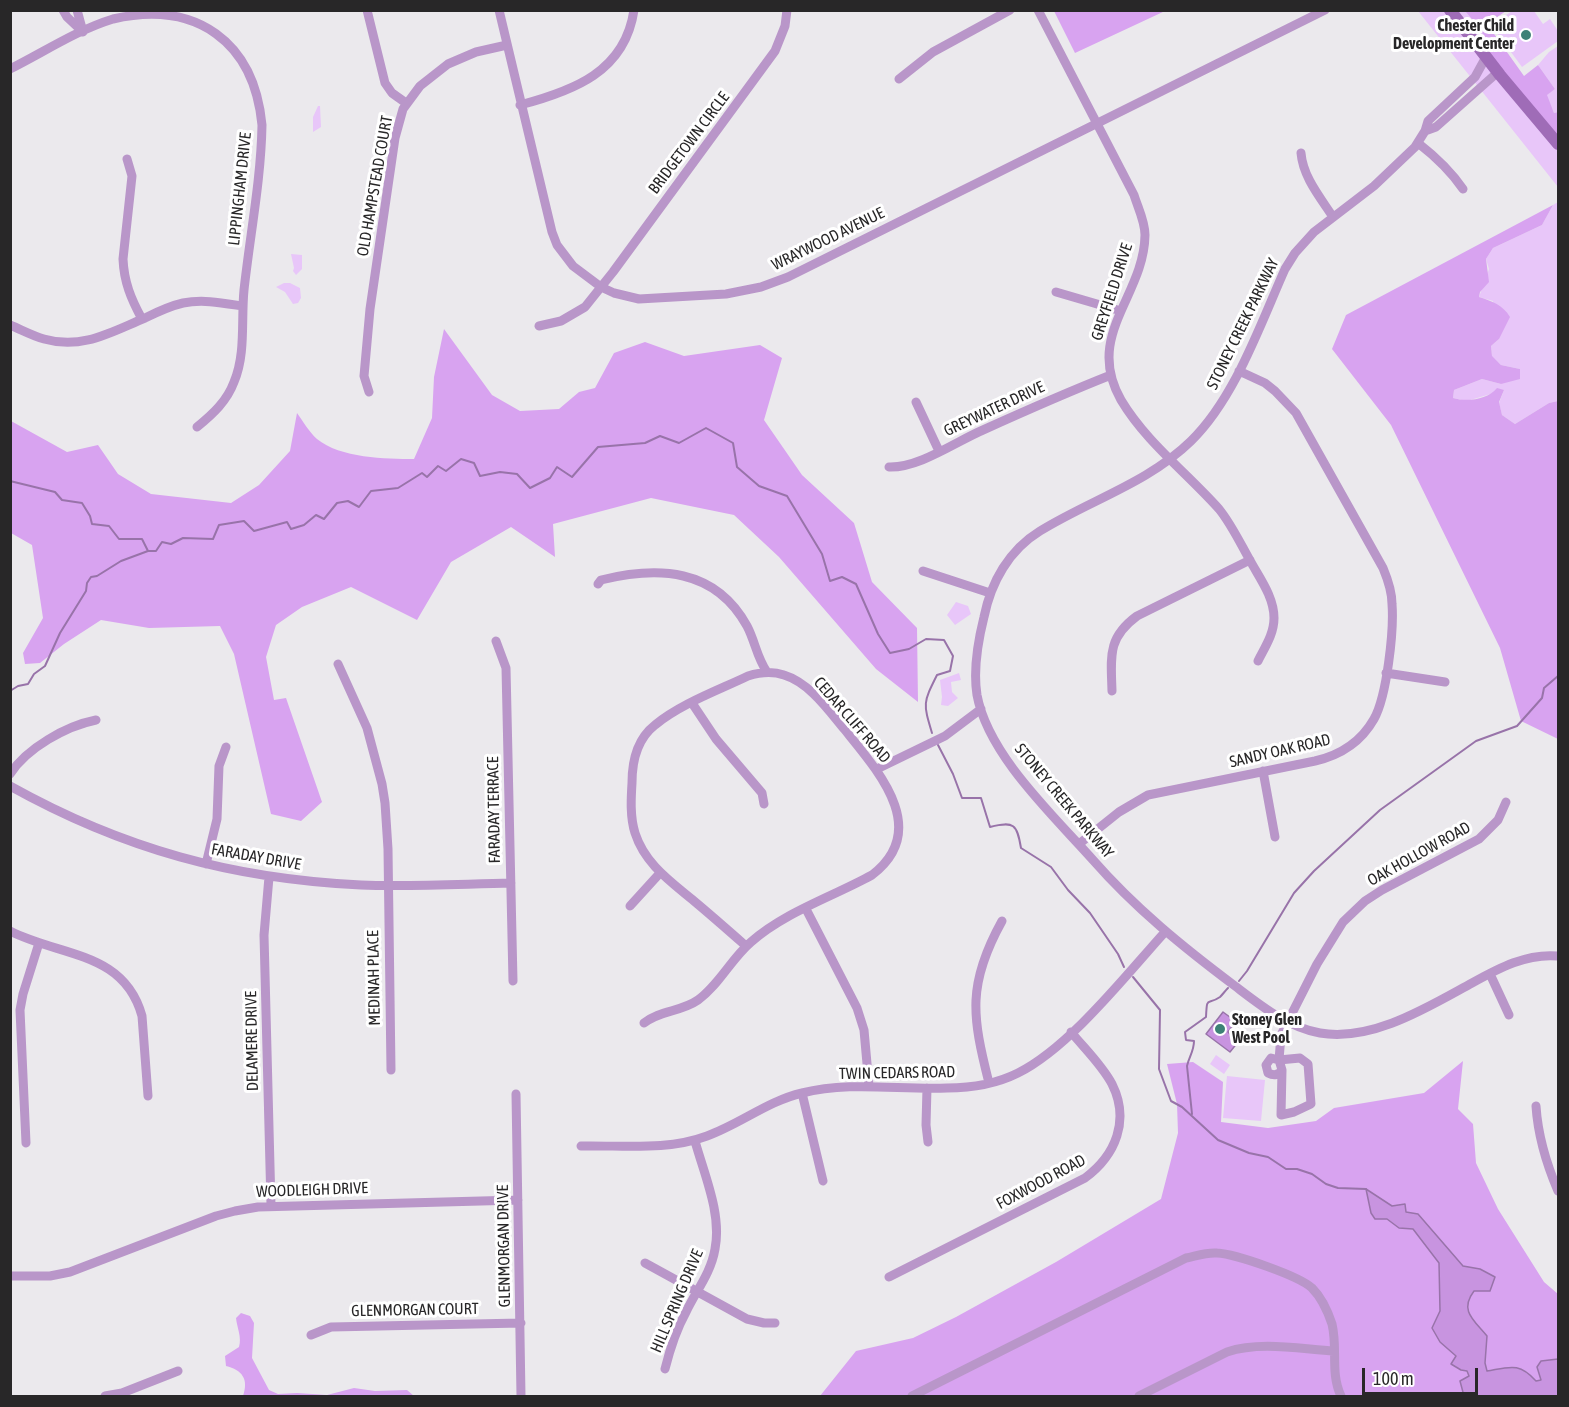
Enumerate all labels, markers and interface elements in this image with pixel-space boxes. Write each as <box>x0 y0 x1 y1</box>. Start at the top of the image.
place label: Chester Child Development Center <box>1393 16 1514 54</box>
marker: Chester Child Development Center <box>1519 28 1533 42</box>
street label: BRIDGETOWN CIRCLE <box>645 88 733 198</box>
street label: OLD HAMPSTEAD COURT <box>353 114 397 258</box>
street label: LIPPINGHAM DRIVE <box>225 131 255 247</box>
street label: WRAYWOOD AVENUE <box>769 203 887 275</box>
street label: GREYFIELD DRIVE <box>1087 241 1137 343</box>
street label: STONEY CREEK PARKWAY <box>1203 255 1283 393</box>
street label: GREYWATER DRIVE <box>941 377 1047 441</box>
street label: CEDAR CLIFF ROAD <box>809 673 895 767</box>
street label: SANDY OAK ROAD <box>1228 730 1332 772</box>
street label: STONEY CREEK PARKWAY <box>1011 740 1117 862</box>
street label: FARADAY TERRACE <box>483 756 505 864</box>
street label: OAK HOLLOW ROAD <box>1364 818 1474 890</box>
street label: FARADAY DRIVE <box>210 840 302 874</box>
street label: MEDINAH PLACE <box>364 930 384 1026</box>
street label: DELAMERE DRIVE <box>242 991 262 1091</box>
place label: Stoney Glen West Pool <box>1232 1010 1302 1048</box>
marker: Stoney Glen West Pool <box>1213 1022 1227 1036</box>
street label: TWIN CEDARS ROAD <box>839 1062 955 1084</box>
street label: FOXWOOD ROAD <box>993 1151 1089 1213</box>
street label: WOODLEIGH DRIVE <box>256 1178 368 1202</box>
street label: GLENMORGAN DRIVE <box>493 1185 515 1307</box>
street label: HILL SPRING DRIVE <box>647 1246 707 1356</box>
street label: GLENMORGAN COURT <box>351 1299 479 1321</box>
scale bar <box>1365 1356 1480 1394</box>
text: 100 m <box>1373 1368 1414 1389</box>

